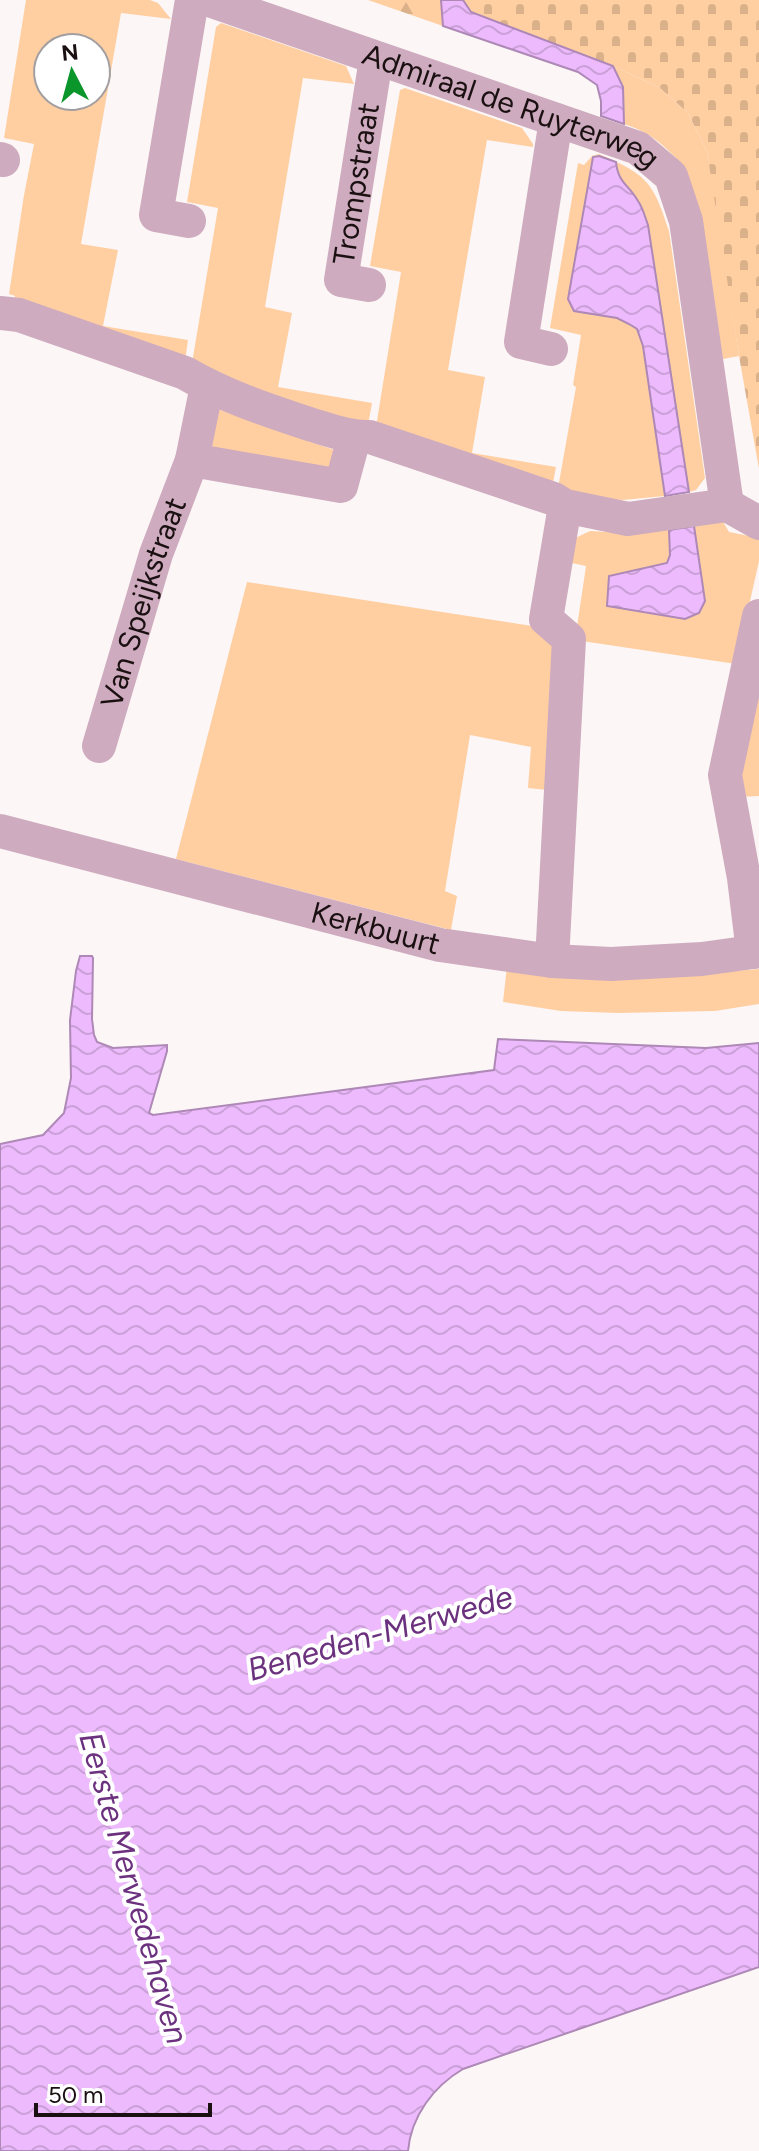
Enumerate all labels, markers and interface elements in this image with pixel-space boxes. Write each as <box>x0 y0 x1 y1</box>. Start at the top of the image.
north arrow <box>32 32 112 112</box>
street label: Admiraal de Ruyterweg <box>358 35 667 176</box>
text: N <box>60 38 80 67</box>
street label: Trompstraat <box>325 100 387 267</box>
street label: Van Speijkstraat <box>92 492 194 712</box>
street label: Kerkbuurt <box>307 893 444 962</box>
water label: Beneden-Merwede <box>243 1577 517 1689</box>
water label: Eerste Merwedehaven <box>71 1728 197 2048</box>
scale bar <box>36 2067 210 2117</box>
text: 50 m <box>48 2080 104 2109</box>

